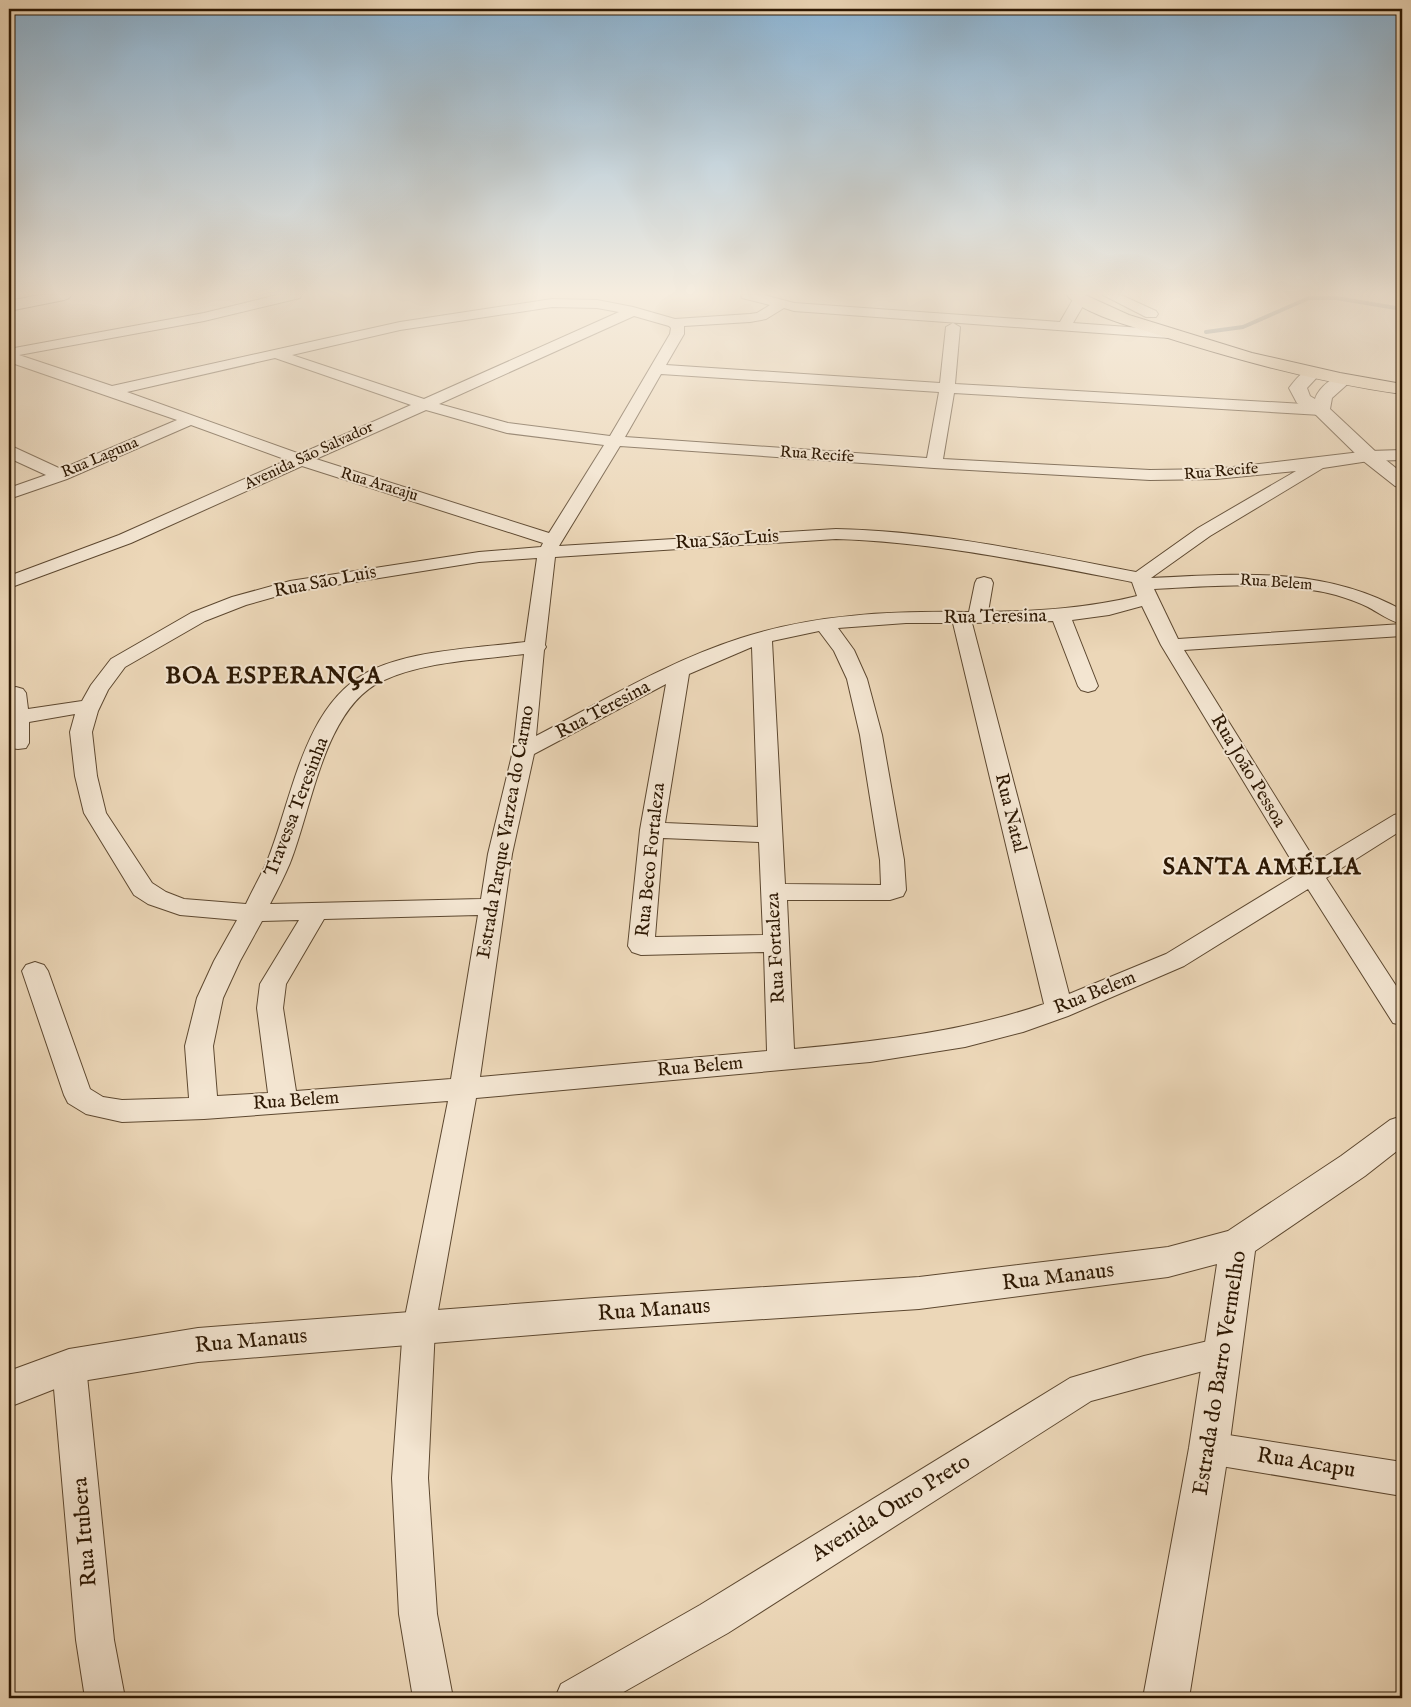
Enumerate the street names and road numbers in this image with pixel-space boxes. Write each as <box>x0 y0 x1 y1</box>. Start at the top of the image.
street label: Avenida São Salvador <box>240 417 377 495</box>
street label: Rua Laguna <box>59 433 141 483</box>
street label: Rua Recife <box>779 442 855 468</box>
street label: Rua Recife <box>1183 459 1259 485</box>
street label: Rua Aracaju <box>338 464 420 506</box>
street label: Rua São Luis <box>674 524 780 556</box>
street label: Rua São Luis <box>272 560 378 604</box>
street label: Rua Belem <box>1239 570 1313 596</box>
street label: Rua Teresina <box>943 604 1048 630</box>
street label: Rua Teresina <box>552 675 655 745</box>
street label: Estrada Parque Varzea do Carmo <box>472 704 540 960</box>
street label: Rua João Pessoa <box>1205 710 1292 833</box>
street label: Travessa Teresinha <box>259 733 335 880</box>
street label: Rua Natal <box>989 771 1032 856</box>
street label: Rua Beco Fortaleza <box>631 781 671 938</box>
street label: Rua Fortaleza <box>761 891 791 1004</box>
street label: Rua Belem <box>1050 966 1140 1020</box>
street label: Rua Belem <box>656 1051 744 1083</box>
street label: Rua Belem <box>252 1086 340 1116</box>
street label: Estrada do Barro Vermelho <box>1187 1249 1253 1497</box>
street label: Rua Manaus <box>1000 1256 1116 1298</box>
street label: Rua Manaus <box>597 1292 711 1328</box>
street label: Rua Manaus <box>194 1322 308 1360</box>
street label: Rua Acapu <box>1255 1441 1357 1485</box>
street label: Avenida Ouro Preto <box>805 1448 976 1569</box>
street label: Rua Itubera <box>66 1475 104 1588</box>

